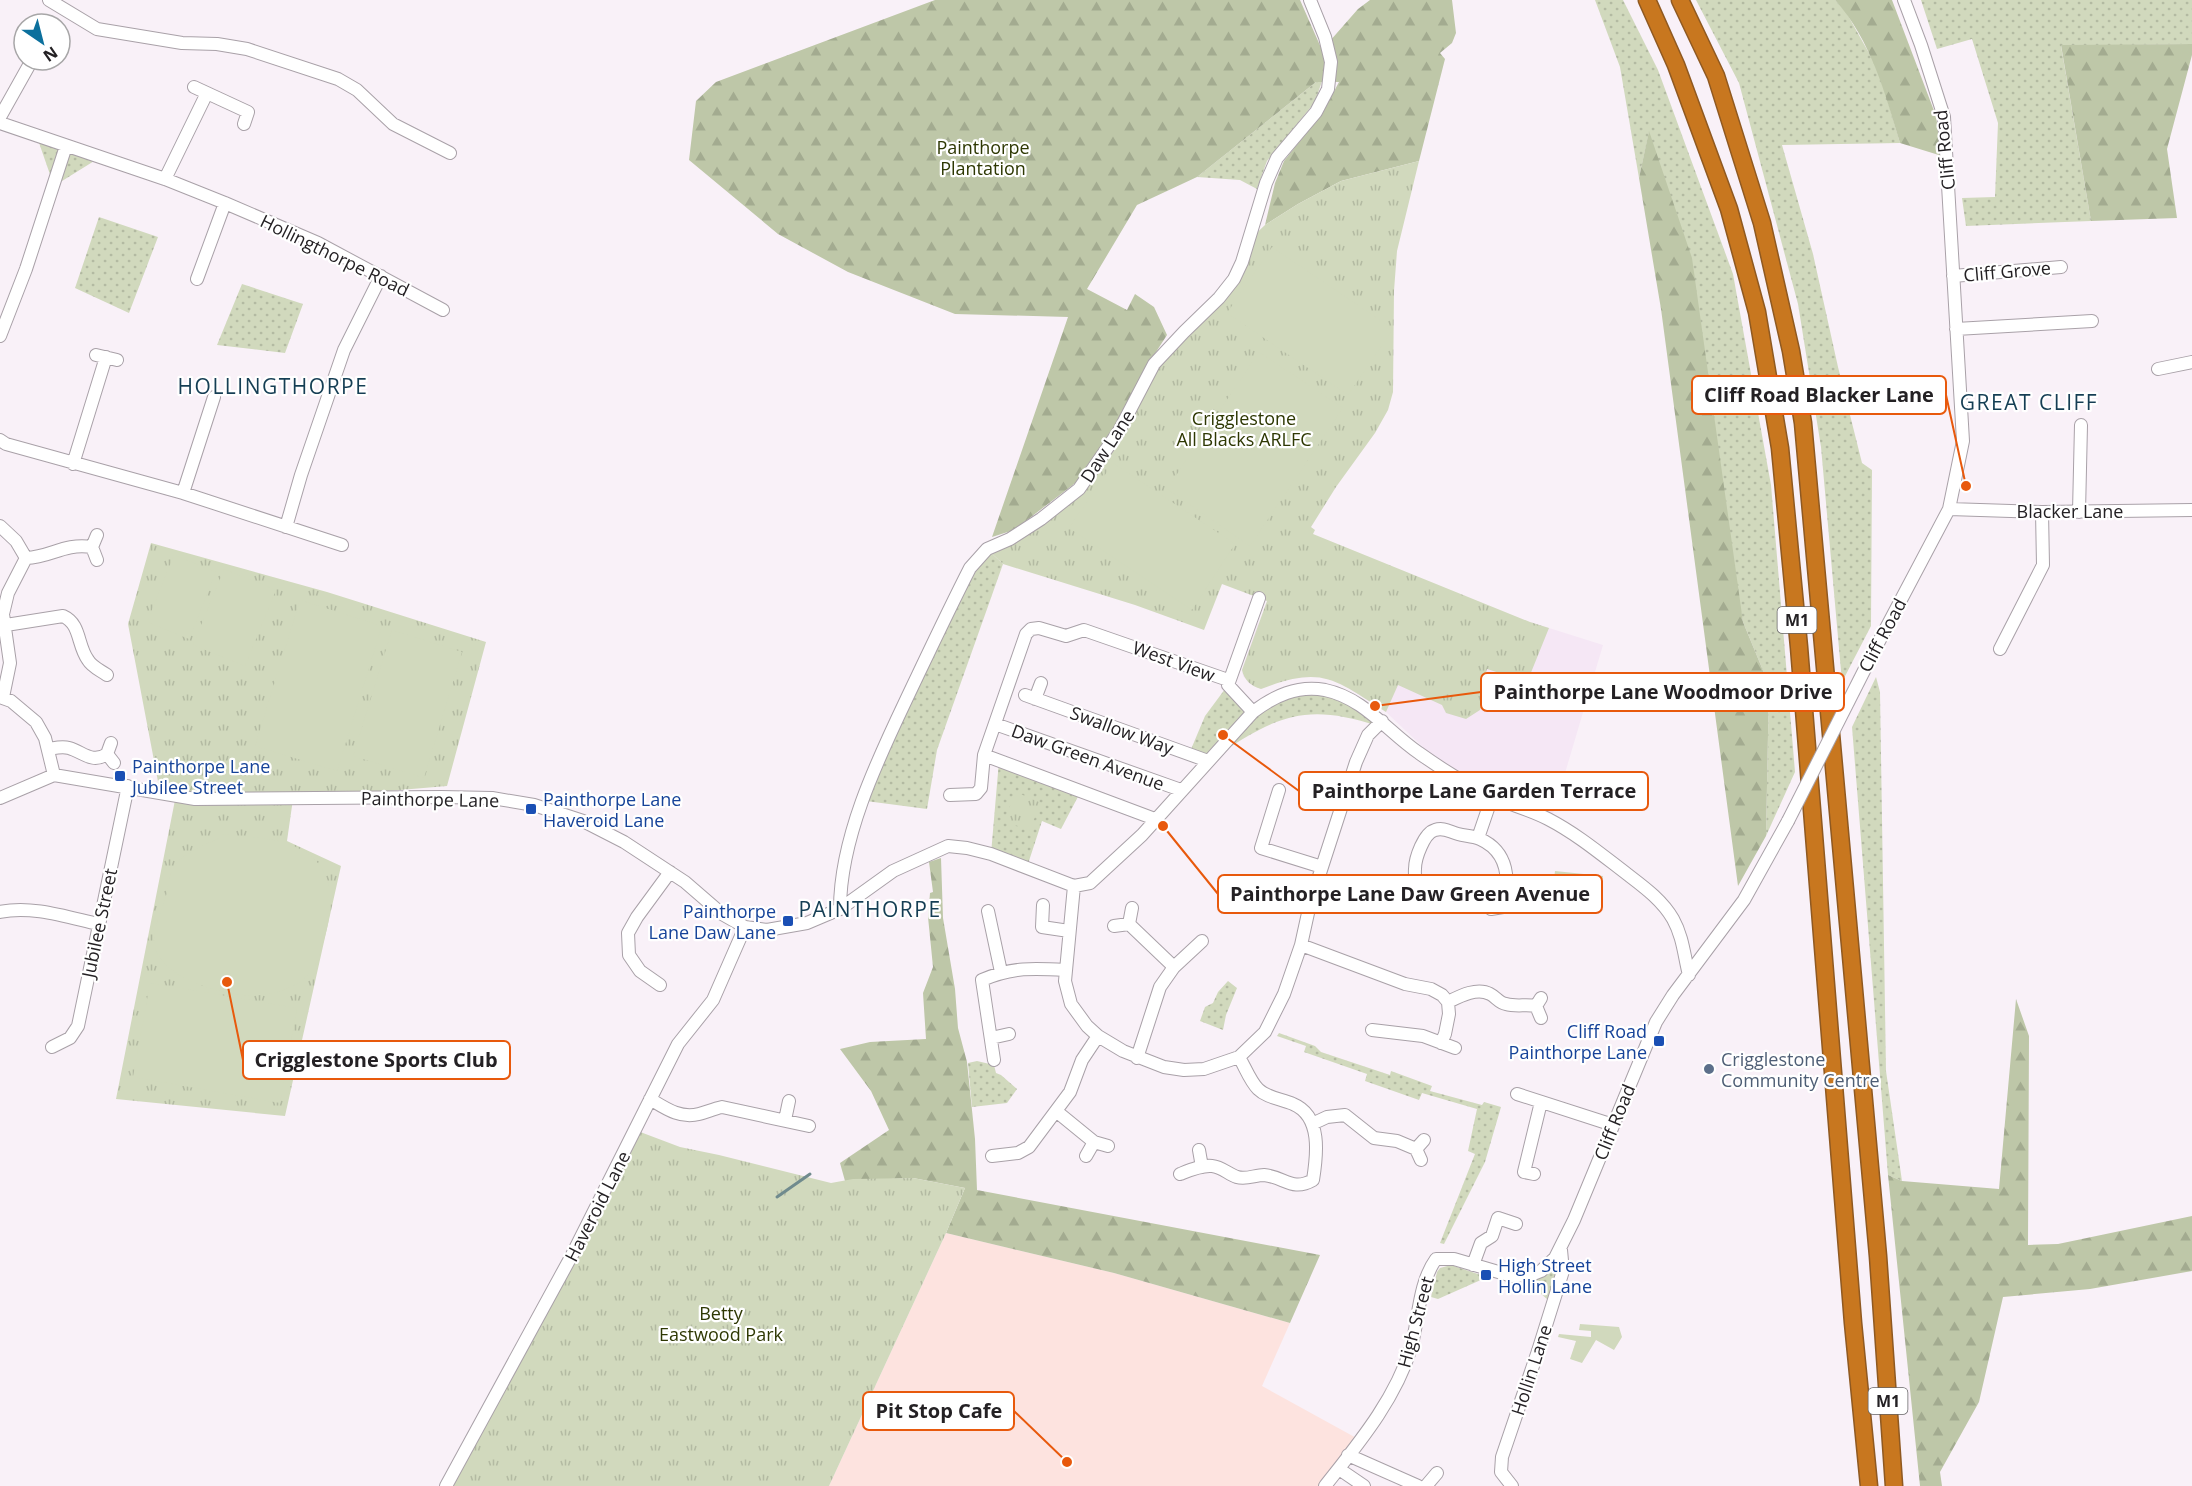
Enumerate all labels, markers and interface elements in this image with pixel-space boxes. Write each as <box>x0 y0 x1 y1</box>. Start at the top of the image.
north arrow <box>12 12 72 72</box>
text: N <box>39 42 62 67</box>
street label: Cliff Road <box>1928 109 1960 191</box>
park label: Painthorpe Plantation <box>936 135 1030 180</box>
street label: Hollingthorpe Road <box>257 209 413 301</box>
street label: Cliff Grove <box>1962 255 2052 287</box>
district label: HOLLINGTHORPE <box>178 372 368 400</box>
callout: Cliff Road Blacker Lane <box>1692 376 1946 414</box>
text: Cliff Road Blacker Lane <box>1704 381 1934 408</box>
district label: GREAT CLIFF <box>1960 388 2098 416</box>
street label: Daw Lane <box>1075 405 1139 487</box>
park label: Crigglestone All Blacks ARLFC <box>1176 406 1312 451</box>
street label: Blacker Lane <box>2017 499 2123 523</box>
street label: Cliff Road <box>1853 594 1911 676</box>
road number: M1 <box>1778 607 1816 633</box>
street label: West View <box>1130 635 1218 687</box>
callout: Painthorpe Lane Woodmoor Drive <box>1481 673 1844 711</box>
text: Painthorpe Lane Woodmoor Drive <box>1493 678 1833 705</box>
street label: Swallow Way <box>1067 700 1178 760</box>
street label: Daw Green Avenue <box>1008 718 1168 796</box>
place label: Painthorpe Lane Jubilee Street <box>130 754 270 799</box>
marker: Painthorpe Lane Jubilee Street <box>113 769 127 783</box>
callout: Painthorpe Lane Garden Terrace <box>1299 772 1648 810</box>
text: Painthorpe Lane Garden Terrace <box>1312 777 1636 804</box>
street label: Painthorpe Lane <box>361 786 499 812</box>
place label: Painthorpe Lane Haveroid Lane <box>543 787 681 832</box>
marker: Painthorpe Lane Haveroid Lane <box>524 802 538 816</box>
street label: Jubilee Street <box>75 866 122 982</box>
callout: Painthorpe Lane Daw Green Avenue <box>1218 875 1602 913</box>
text: Painthorpe Lane Daw Green Avenue <box>1230 880 1590 907</box>
district label: PAINTHORPE <box>798 895 942 923</box>
place label: Painthorpe Lane Daw Lane <box>649 899 776 944</box>
marker: Painthorpe Lane Daw Lane <box>781 914 795 928</box>
place label: Cliff Road Painthorpe Lane <box>1509 1019 1647 1064</box>
marker: Cliff Road Painthorpe Lane <box>1652 1034 1666 1048</box>
callout: Crigglestone Sports Club <box>243 1041 510 1079</box>
text: Crigglestone Sports Club <box>254 1046 498 1073</box>
place label: Crigglestone Community Centre <box>1721 1047 1880 1092</box>
marker: Crigglestone Community Centre <box>1702 1062 1716 1076</box>
street label: Cliff Road <box>1588 1080 1640 1164</box>
street label: Haveroid Lane <box>559 1146 635 1266</box>
place label: High Street Hollin Lane <box>1498 1253 1592 1298</box>
marker: High Street Hollin Lane <box>1479 1268 1493 1282</box>
street label: High Street <box>1391 1274 1439 1370</box>
park label: Betty Eastwood Park <box>659 1301 784 1346</box>
street label: Hollin Lane <box>1505 1322 1557 1418</box>
road number: M1 <box>1868 1388 1908 1414</box>
callout: Pit Stop Cafe <box>863 1392 1014 1430</box>
text: Pit Stop Cafe <box>876 1397 1002 1424</box>

